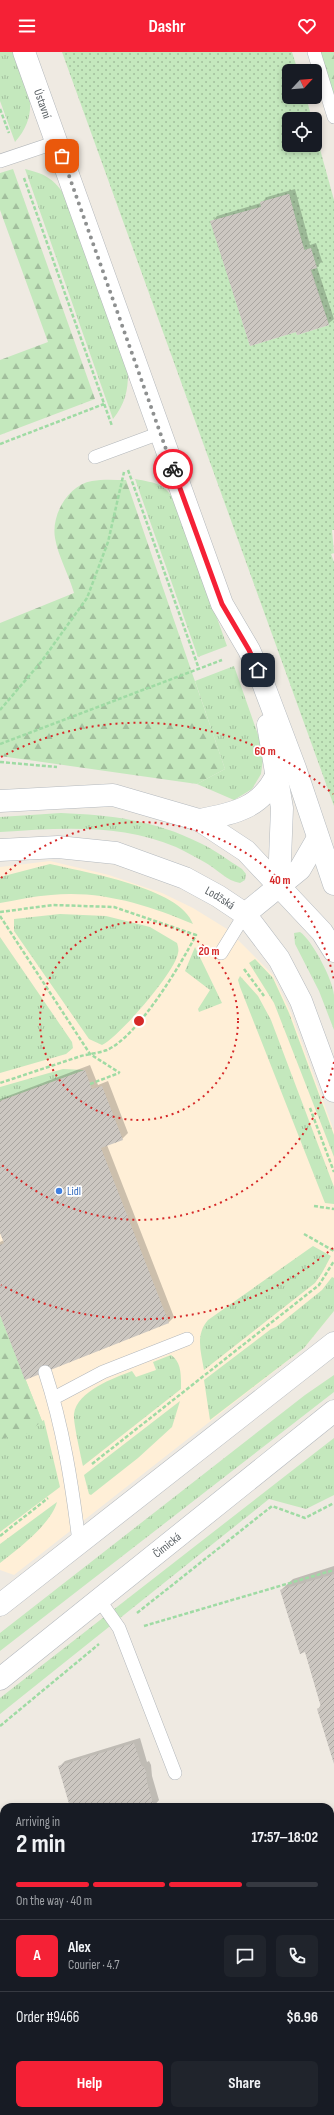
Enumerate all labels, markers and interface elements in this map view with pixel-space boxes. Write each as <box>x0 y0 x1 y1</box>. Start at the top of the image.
icon: menu <box>16 15 38 37</box>
icon: heart <box>296 15 318 37</box>
text: Dashr <box>148 16 186 37</box>
north arrow <box>282 64 322 104</box>
map controls <box>282 64 322 152</box>
street label: Ústavní <box>30 87 55 122</box>
button: locate <box>282 112 322 152</box>
pin <box>45 139 79 173</box>
icon: bag <box>51 145 73 167</box>
courier <box>153 449 193 489</box>
icon: bike <box>162 458 184 480</box>
pin <box>241 653 275 687</box>
icon: home <box>247 659 269 681</box>
text: 60 m <box>254 744 276 759</box>
text: 40 m <box>269 873 291 888</box>
street label: Lodžská <box>202 883 238 913</box>
text: 20 m <box>199 944 219 959</box>
centre of rings <box>132 1014 146 1028</box>
place label: Lidl <box>67 1184 81 1199</box>
marker: Lidl <box>54 1186 64 1196</box>
street label: Čimická <box>150 1529 185 1561</box>
text: Arriving in <box>16 1814 60 1830</box>
text: 17:57–18:02 <box>251 1828 318 1847</box>
text: 2 min <box>16 1829 66 1860</box>
text: On the way · 40 m <box>16 1893 92 1909</box>
button: chat <box>224 1935 266 1977</box>
button: phone <box>276 1935 318 1977</box>
text: Alex <box>68 1938 91 1957</box>
text: A <box>33 1946 41 1965</box>
text: Courier · 4.7 <box>68 1957 120 1973</box>
text: Order #9466 <box>16 2008 79 2027</box>
text: $6.96 <box>286 2008 318 2027</box>
button: Help <box>16 2061 163 2107</box>
button: Share <box>171 2061 318 2107</box>

